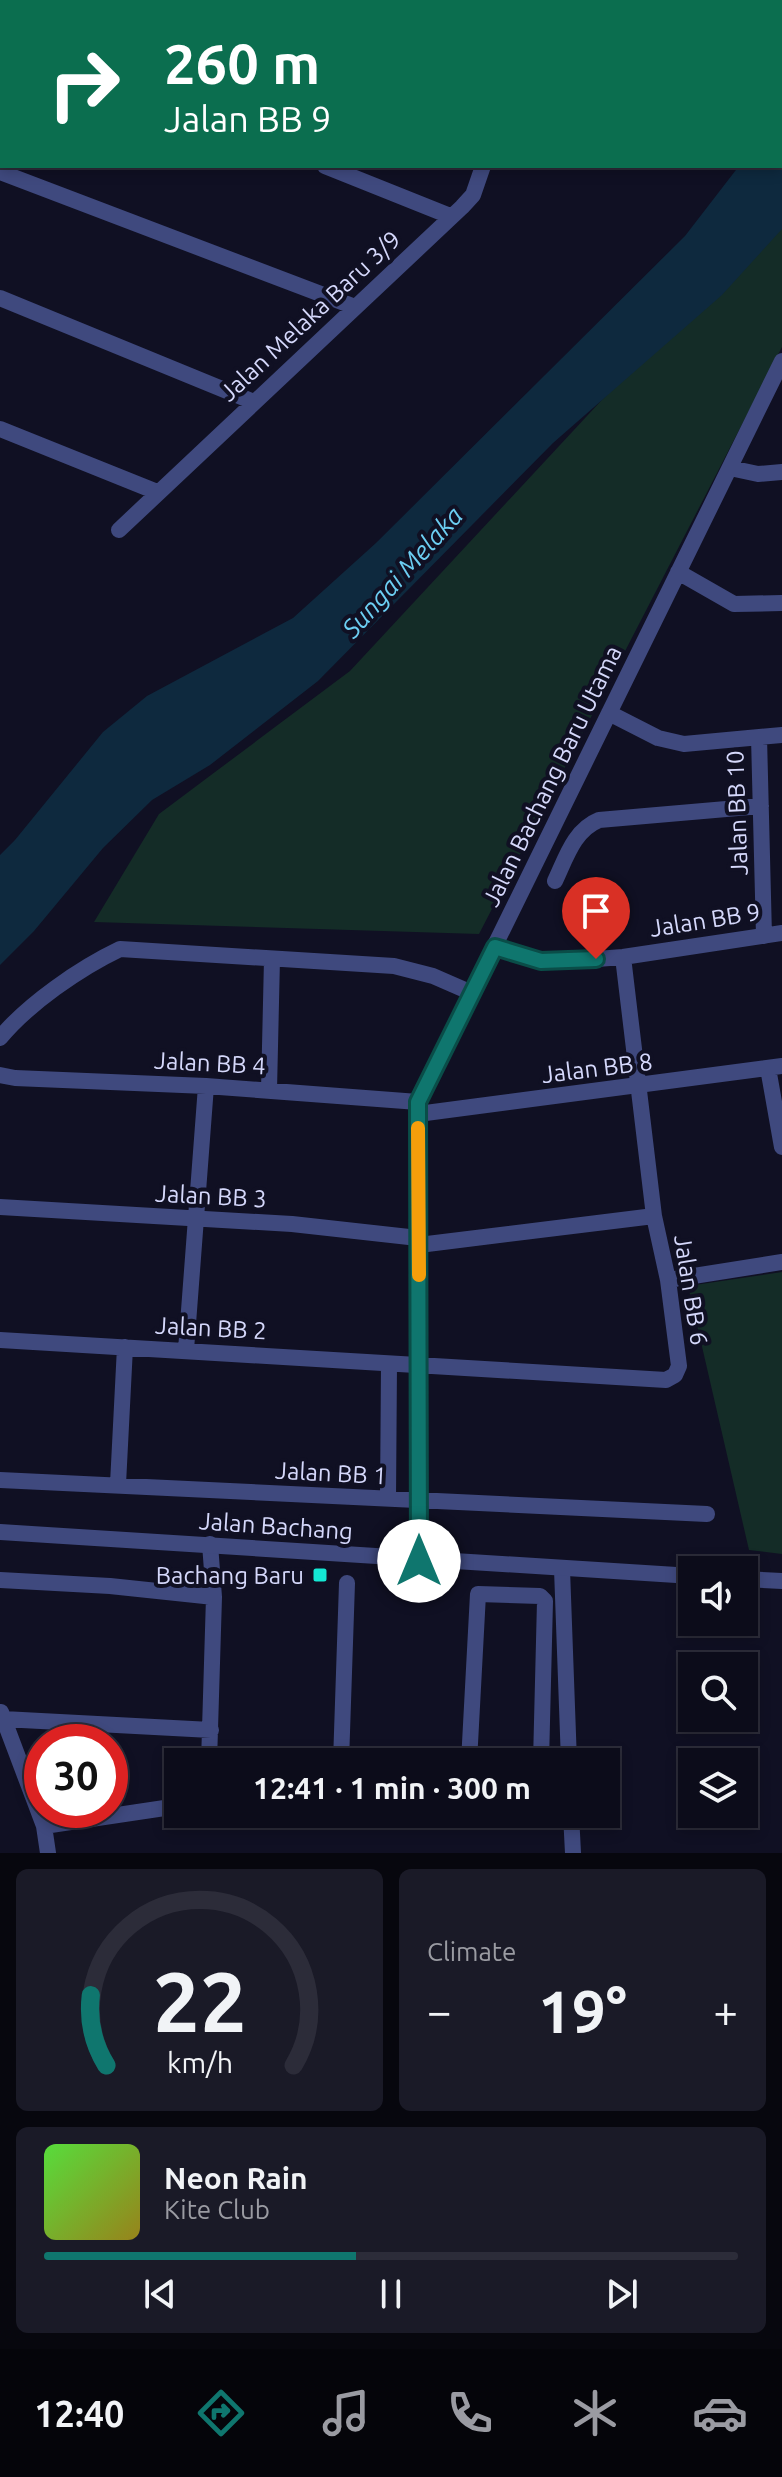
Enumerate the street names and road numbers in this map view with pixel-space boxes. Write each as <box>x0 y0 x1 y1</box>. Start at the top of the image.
street label: Jalan Melaka Baru 3/9 <box>214 225 406 407</box>
street label: Jalan Bachang Baru Utama <box>477 641 627 911</box>
street label: Jalan BB 10 <box>721 750 753 876</box>
street label: Jalan BB 9 <box>648 898 762 942</box>
street label: Jalan BB 4 <box>154 1047 266 1079</box>
street label: Jalan BB 8 <box>540 1048 654 1088</box>
street label: Jalan BB 3 <box>155 1180 267 1212</box>
street label: Jalan BB 6 <box>669 1233 713 1347</box>
street label: Jalan BB 2 <box>155 1312 267 1344</box>
street label: Jalan BB 1 <box>275 1457 387 1489</box>
street label: Jalan Bachang <box>198 1507 354 1545</box>

